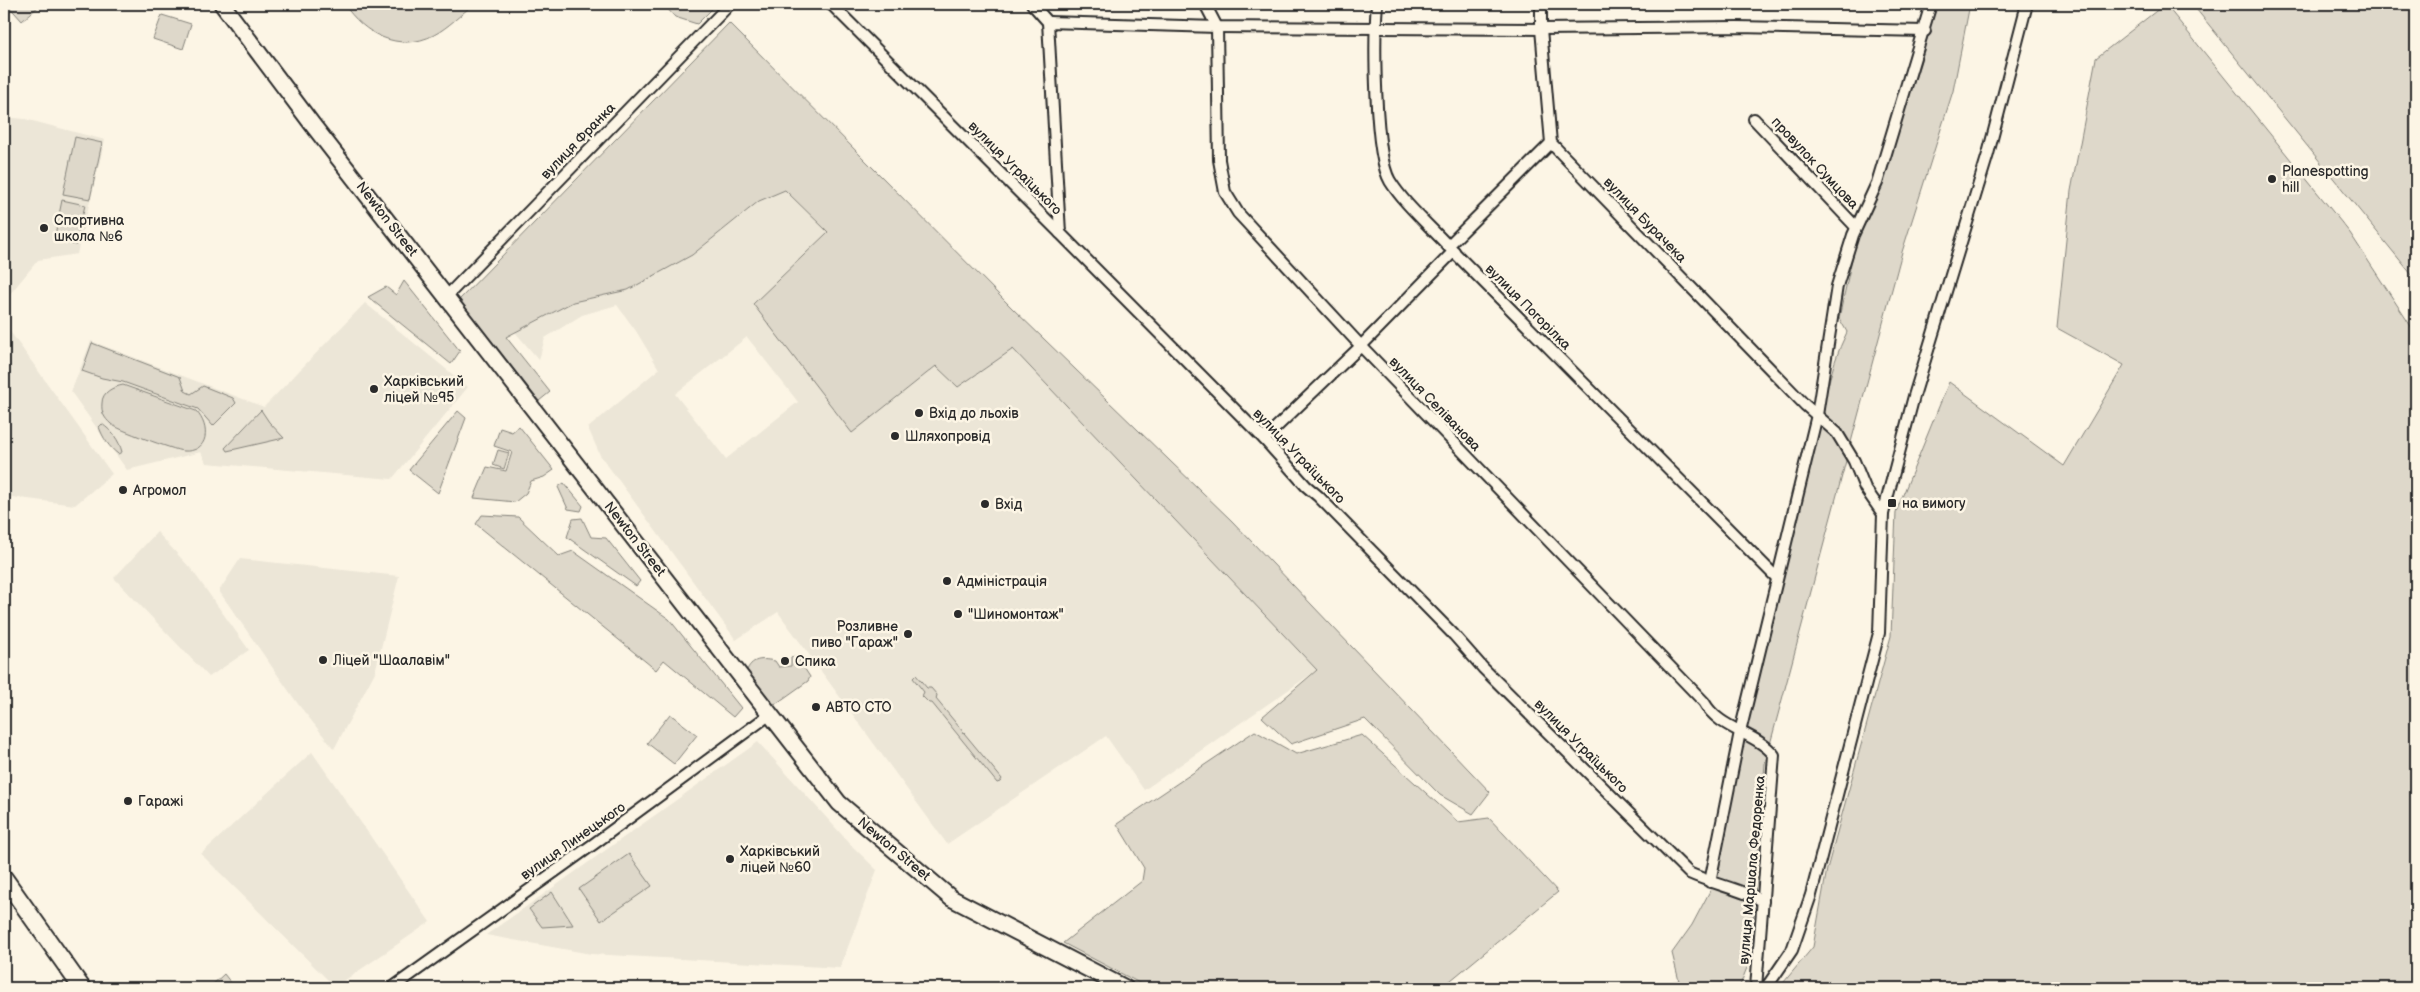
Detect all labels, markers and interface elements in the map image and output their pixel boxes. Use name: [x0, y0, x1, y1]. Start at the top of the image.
street label: вулиця Франка: [537, 99, 619, 183]
street label: провулок Сумцова: [1768, 113, 1863, 213]
street label: вулиця Уграїцького: [965, 118, 1065, 218]
place label: Planespotting hill: [2282, 163, 2369, 196]
marker: Planespotting hill: [2266, 173, 2278, 185]
street label: вулиця Бурачека: [1600, 174, 1691, 267]
street label: Newton Street: [353, 178, 422, 260]
place label: Спортивна школа №6: [54, 212, 125, 245]
marker: Спортивна школа №6: [38, 222, 50, 234]
street label: вулиця Погорілка: [1482, 261, 1575, 354]
street label: вулиця Селіванова: [1386, 353, 1485, 455]
place label: Харківський ліцей №95: [384, 373, 464, 406]
marker: Харківський ліцей №95: [368, 383, 380, 395]
place label: Вхід до льохів: [929, 405, 1019, 422]
street label: вулиця Уграїцького: [1249, 405, 1349, 507]
marker: Вхід до льохів: [913, 407, 925, 419]
place label: Шляхопровід: [905, 428, 991, 445]
marker: Шляхопровід: [889, 430, 901, 442]
place label: Агромол: [132, 482, 187, 499]
marker: Агромол: [117, 484, 129, 496]
place label: на вимогу: [1902, 495, 1966, 512]
place label: Вхід: [995, 496, 1023, 513]
marker: на вимогу: [1886, 497, 1898, 509]
street label: Newton Street: [601, 498, 670, 580]
marker: Вхід: [979, 498, 991, 510]
place label: Адміністрація: [956, 573, 1047, 590]
marker: Адміністрація: [941, 575, 953, 587]
place label: "Шиномонтаж": [968, 606, 1064, 623]
marker: "Шиномонтаж": [952, 608, 964, 620]
place label: Розливне пиво "Гараж": [811, 618, 898, 651]
marker: Розливне пиво "Гараж": [902, 628, 914, 640]
place label: Ліцей "Шаалавім": [332, 652, 450, 669]
place label: Спика: [795, 653, 837, 670]
marker: Ліцей "Шаалавім": [317, 654, 329, 666]
marker: Спика: [779, 655, 791, 667]
street label: вулиця Уграїцького: [1531, 696, 1631, 796]
place label: АВТО СТО: [825, 699, 892, 716]
marker: АВТО СТО: [810, 701, 822, 713]
street label: вулиця Маршала Федоренка: [1735, 774, 1769, 965]
place label: Гаражі: [138, 793, 183, 810]
marker: Гаражі: [122, 795, 134, 807]
street label: вулиця Линецького: [517, 799, 629, 883]
street label: Newton Street: [854, 814, 934, 885]
place label: Харківський ліцей №60: [740, 843, 820, 876]
marker: Харківський ліцей №60: [724, 853, 736, 865]

